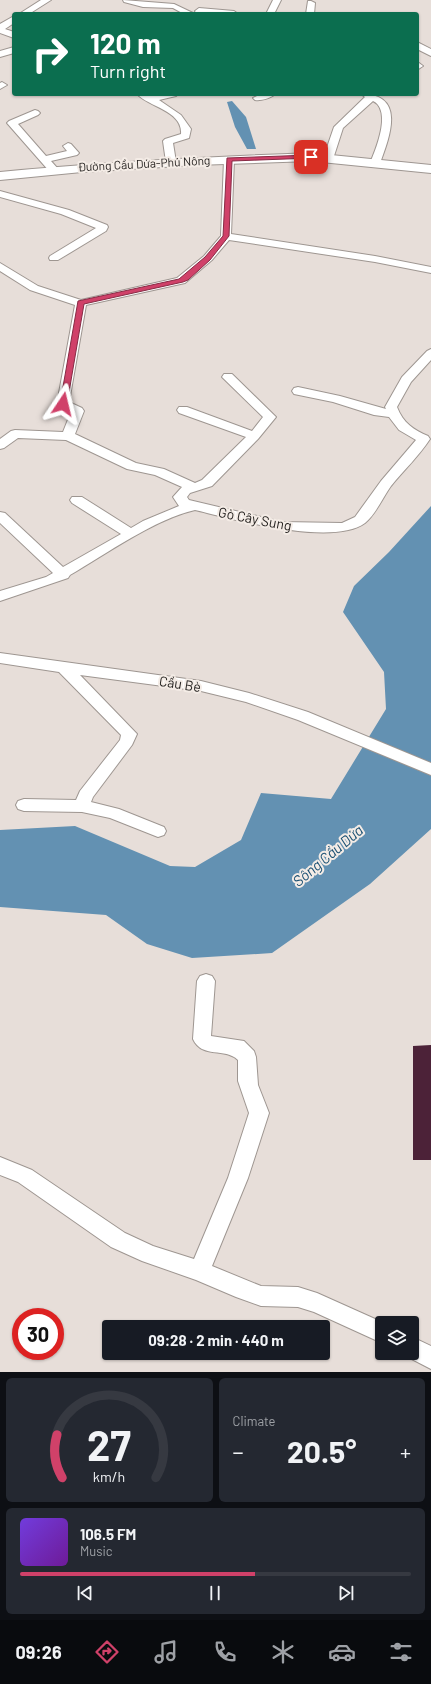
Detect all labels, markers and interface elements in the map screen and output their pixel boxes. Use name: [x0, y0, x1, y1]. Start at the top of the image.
text: 120 m: [90, 26, 161, 60]
icon: right: [24, 28, 76, 80]
text: Turn right: [90, 60, 166, 82]
pin: [294, 140, 328, 174]
icon: arrive: [300, 146, 322, 168]
street label: Đường Cầu Dứa-Phú Nông: [77, 153, 211, 173]
position arrow: [42, 383, 84, 425]
street label: Gò Cây Sung: [217, 503, 293, 534]
street label: Cầu Bè: [158, 672, 202, 695]
water label: Sông Cầu Dứa: [289, 821, 366, 890]
speed limit sign: 30: [12, 1308, 64, 1360]
map controls: [375, 1316, 419, 1360]
button: layers: [375, 1316, 419, 1360]
text: 09:28 · 2 min · 440 m: [148, 1331, 284, 1349]
text: Climate: [233, 1413, 276, 1429]
text: 27: [87, 1419, 132, 1469]
text: 20.5°: [287, 1433, 356, 1469]
text: −: [233, 1438, 244, 1464]
text: +: [400, 1438, 411, 1464]
text: km/h: [93, 1468, 125, 1485]
text: 106.5 FM: [80, 1525, 136, 1543]
text: Music: [80, 1543, 113, 1559]
icon: previous: [74, 1582, 96, 1604]
icon: pause: [204, 1582, 226, 1604]
icon: next: [335, 1582, 357, 1604]
icon: directions: [93, 1638, 121, 1666]
icon: music: [152, 1638, 180, 1666]
icon: phone: [211, 1638, 239, 1666]
icon: climate: [269, 1638, 297, 1666]
icon: car: [328, 1638, 356, 1666]
icon: filters: [387, 1638, 415, 1666]
text: 09:26: [15, 1641, 62, 1663]

